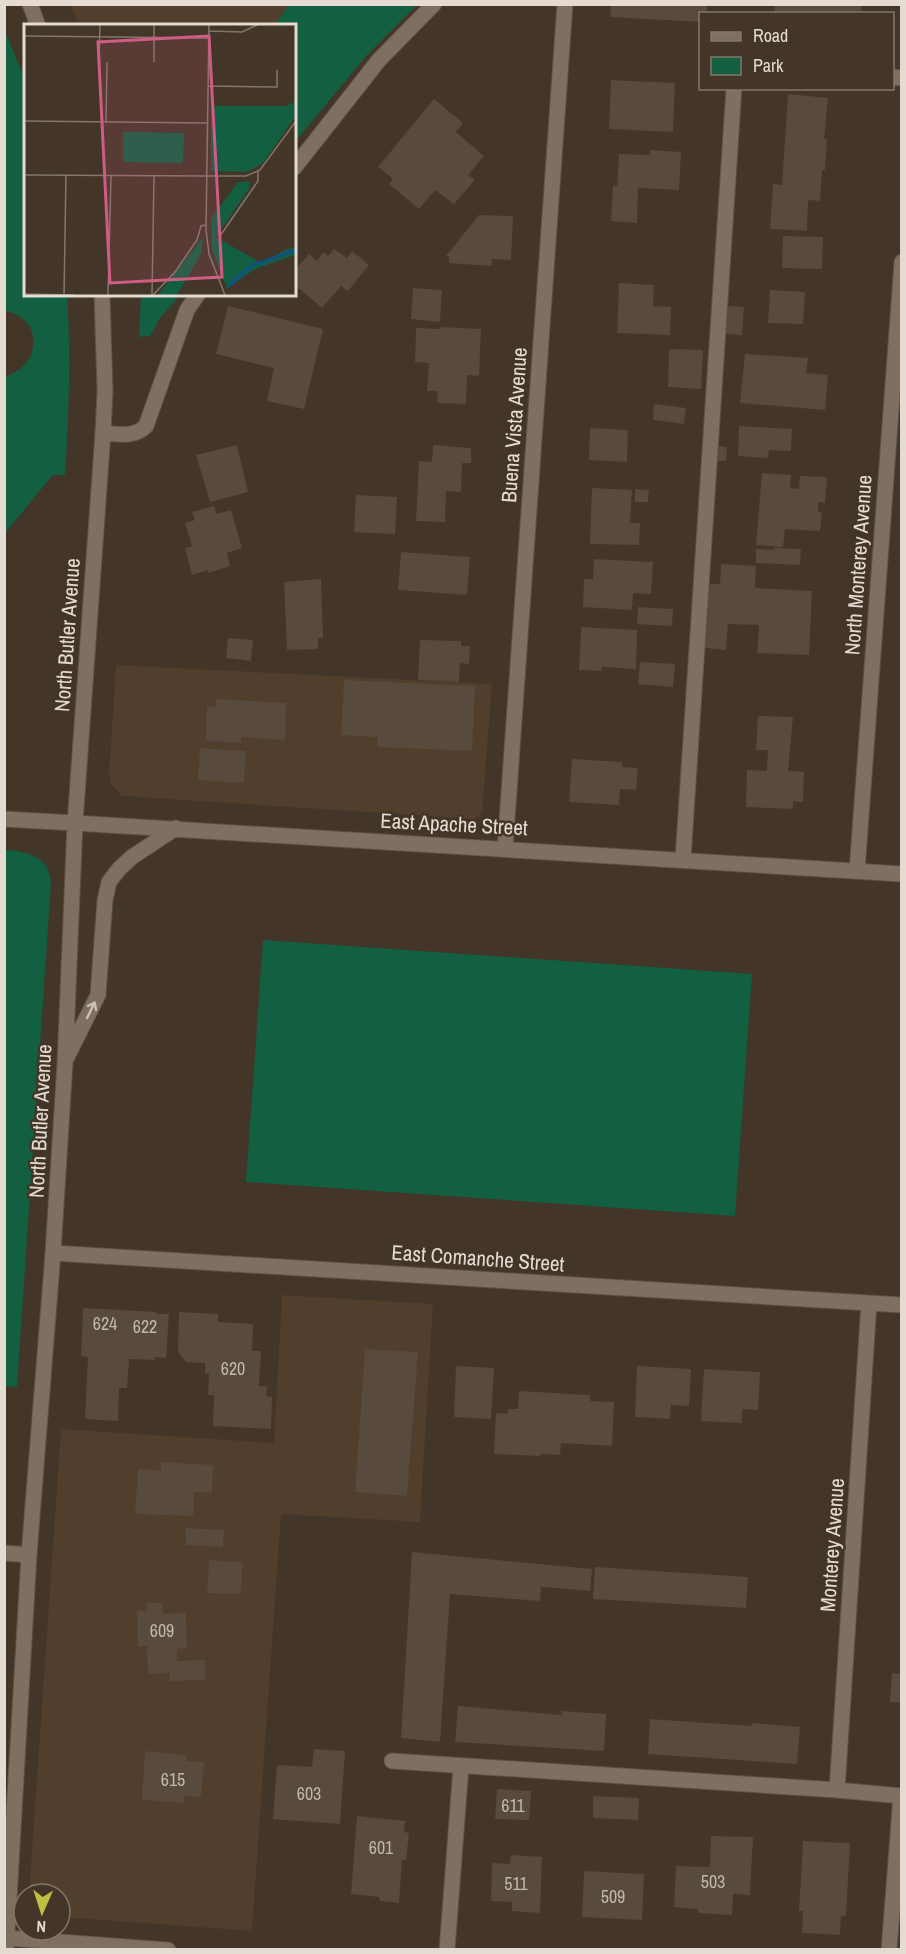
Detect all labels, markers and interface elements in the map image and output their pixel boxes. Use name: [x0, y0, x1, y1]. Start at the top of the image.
legend: [699, 12, 894, 90]
text: Road: [753, 23, 788, 48]
inset map: [24, 24, 296, 296]
text: Park: [753, 53, 784, 78]
street label: Buena Vista Avenue: [494, 346, 534, 504]
street label: North Monterey Avenue: [837, 474, 879, 656]
street label: North Butler Avenue: [47, 557, 87, 713]
street label: East Apache Street: [380, 806, 529, 842]
one-way arrow: [85, 1002, 97, 1020]
street label: North Butler Avenue: [21, 1043, 59, 1199]
street label: East Comanche Street: [391, 1237, 566, 1279]
house number: 624: [93, 1311, 117, 1336]
house number: 622: [133, 1314, 157, 1339]
house number: 620: [221, 1356, 245, 1381]
street label: Monterey Avenue: [813, 1477, 851, 1613]
house number: 609: [150, 1618, 174, 1643]
house number: 615: [161, 1767, 185, 1792]
house number: 603: [297, 1781, 321, 1806]
house number: 611: [501, 1793, 526, 1818]
house number: 601: [369, 1835, 394, 1860]
house number: 503: [701, 1869, 725, 1894]
house number: 511: [504, 1871, 529, 1896]
north arrow: [12, 1882, 72, 1942]
house number: 509: [601, 1884, 625, 1909]
text: N: [36, 1916, 47, 1938]

